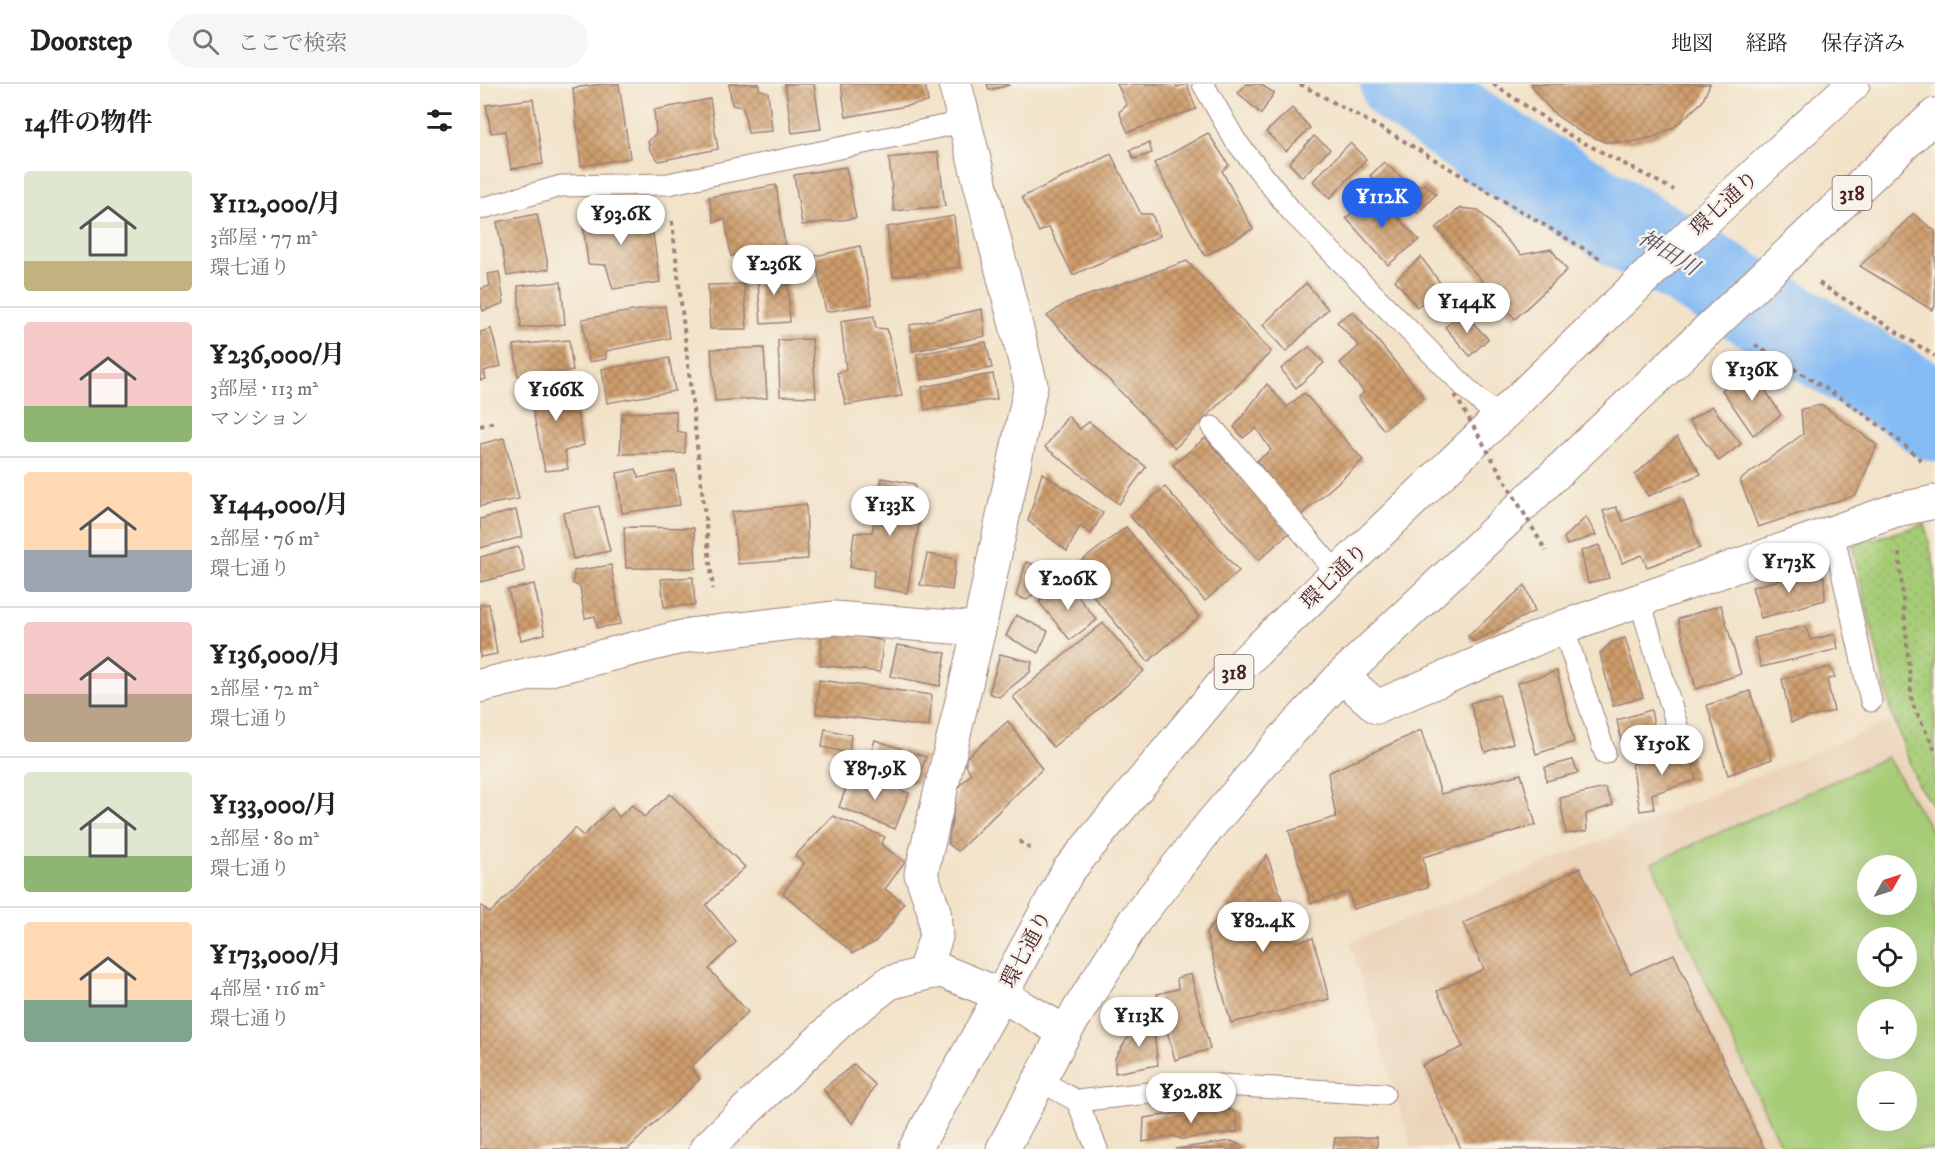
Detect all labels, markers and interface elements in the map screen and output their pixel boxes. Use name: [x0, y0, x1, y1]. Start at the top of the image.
search box: [168, 14, 588, 68]
text: Doorstep: [30, 24, 132, 59]
icon: search: [189, 25, 222, 58]
text: ここで検索: [237, 30, 347, 57]
text: 地図: [1671, 31, 1713, 57]
text: 経路: [1746, 31, 1788, 57]
text: 保存済み: [1821, 31, 1905, 57]
icon: filters: [423, 104, 456, 137]
text: 14件の物件: [24, 107, 153, 140]
street label: 環七通り: [1685, 166, 1764, 242]
road number: 318: [1832, 176, 1872, 210]
pin: ¥112K: [1340, 178, 1424, 229]
text: ¥112K: [1356, 185, 1408, 210]
text: ¥112,000/月: [210, 188, 342, 221]
icon: home: [72, 195, 144, 267]
pin: ¥93.6K: [572, 195, 670, 246]
text: ¥93.6K: [591, 202, 651, 227]
water label: 神田川: [1633, 225, 1705, 283]
text: 3部屋 · 77 m²: [210, 226, 317, 251]
pin: ¥236K: [732, 245, 816, 296]
text: ¥236K: [746, 252, 802, 277]
text: 環七通り: [210, 256, 290, 281]
pin: ¥144K: [1425, 283, 1509, 334]
text: ¥144K: [1438, 290, 1496, 315]
text: ¥236,000/月: [210, 339, 346, 372]
icon: home: [72, 346, 144, 418]
pin: ¥136K: [1710, 351, 1794, 402]
text: ¥136K: [1726, 358, 1778, 383]
pin: ¥166K: [514, 371, 598, 422]
text: 3部屋 · 113 m²: [210, 377, 318, 402]
text: ¥166K: [528, 378, 584, 403]
text: マンション: [210, 407, 309, 432]
pin: ¥133K: [848, 486, 932, 537]
text: ¥144,000/月: [210, 489, 350, 522]
text: ¥133K: [865, 493, 915, 518]
icon: home: [72, 496, 144, 568]
text: 2部屋 · 76 m²: [210, 527, 319, 552]
street label: 環七通り: [1295, 538, 1374, 615]
pin: ¥173K: [1747, 543, 1831, 594]
text: ¥173K: [1763, 550, 1815, 575]
text: 環七通り: [210, 557, 290, 582]
pin: ¥206K: [1026, 560, 1110, 611]
text: ¥206K: [1039, 567, 1097, 592]
text: ¥136,000/月: [210, 639, 342, 672]
icon: home: [72, 646, 144, 718]
road number: 318: [1214, 655, 1254, 689]
text: 2部屋 · 72 m²: [210, 677, 319, 702]
text: 環七通り: [210, 707, 290, 732]
pin: ¥150K: [1620, 725, 1704, 776]
text: ¥150K: [1634, 732, 1690, 757]
pin: ¥87.9K: [826, 750, 924, 801]
text: ¥87.9K: [844, 757, 906, 782]
text: ¥133,000/月: [210, 789, 338, 822]
icon: home: [72, 796, 144, 868]
text: 2部屋 · 80 m²: [210, 827, 319, 852]
north arrow: [1857, 855, 1917, 915]
map controls: [1857, 855, 1917, 1131]
text: 環七通り: [210, 857, 290, 882]
pin: ¥82.4K: [1214, 902, 1312, 953]
street label: 環七通り: [996, 906, 1058, 993]
text: ¥82.4K: [1231, 909, 1295, 934]
button: locate: [1857, 927, 1917, 987]
text: ¥173,000/月: [210, 939, 342, 972]
icon: home: [72, 946, 144, 1018]
text: 4部屋 · 116 m²: [210, 977, 325, 1002]
pin: ¥113K: [1097, 997, 1181, 1048]
button: +: [1857, 999, 1917, 1059]
text: ¥113K: [1114, 1004, 1164, 1029]
text: 環七通り: [210, 1007, 290, 1032]
button: −: [1857, 1071, 1917, 1131]
pin: ¥92.8K: [1142, 1073, 1240, 1124]
text: ¥92.8K: [1160, 1080, 1222, 1105]

